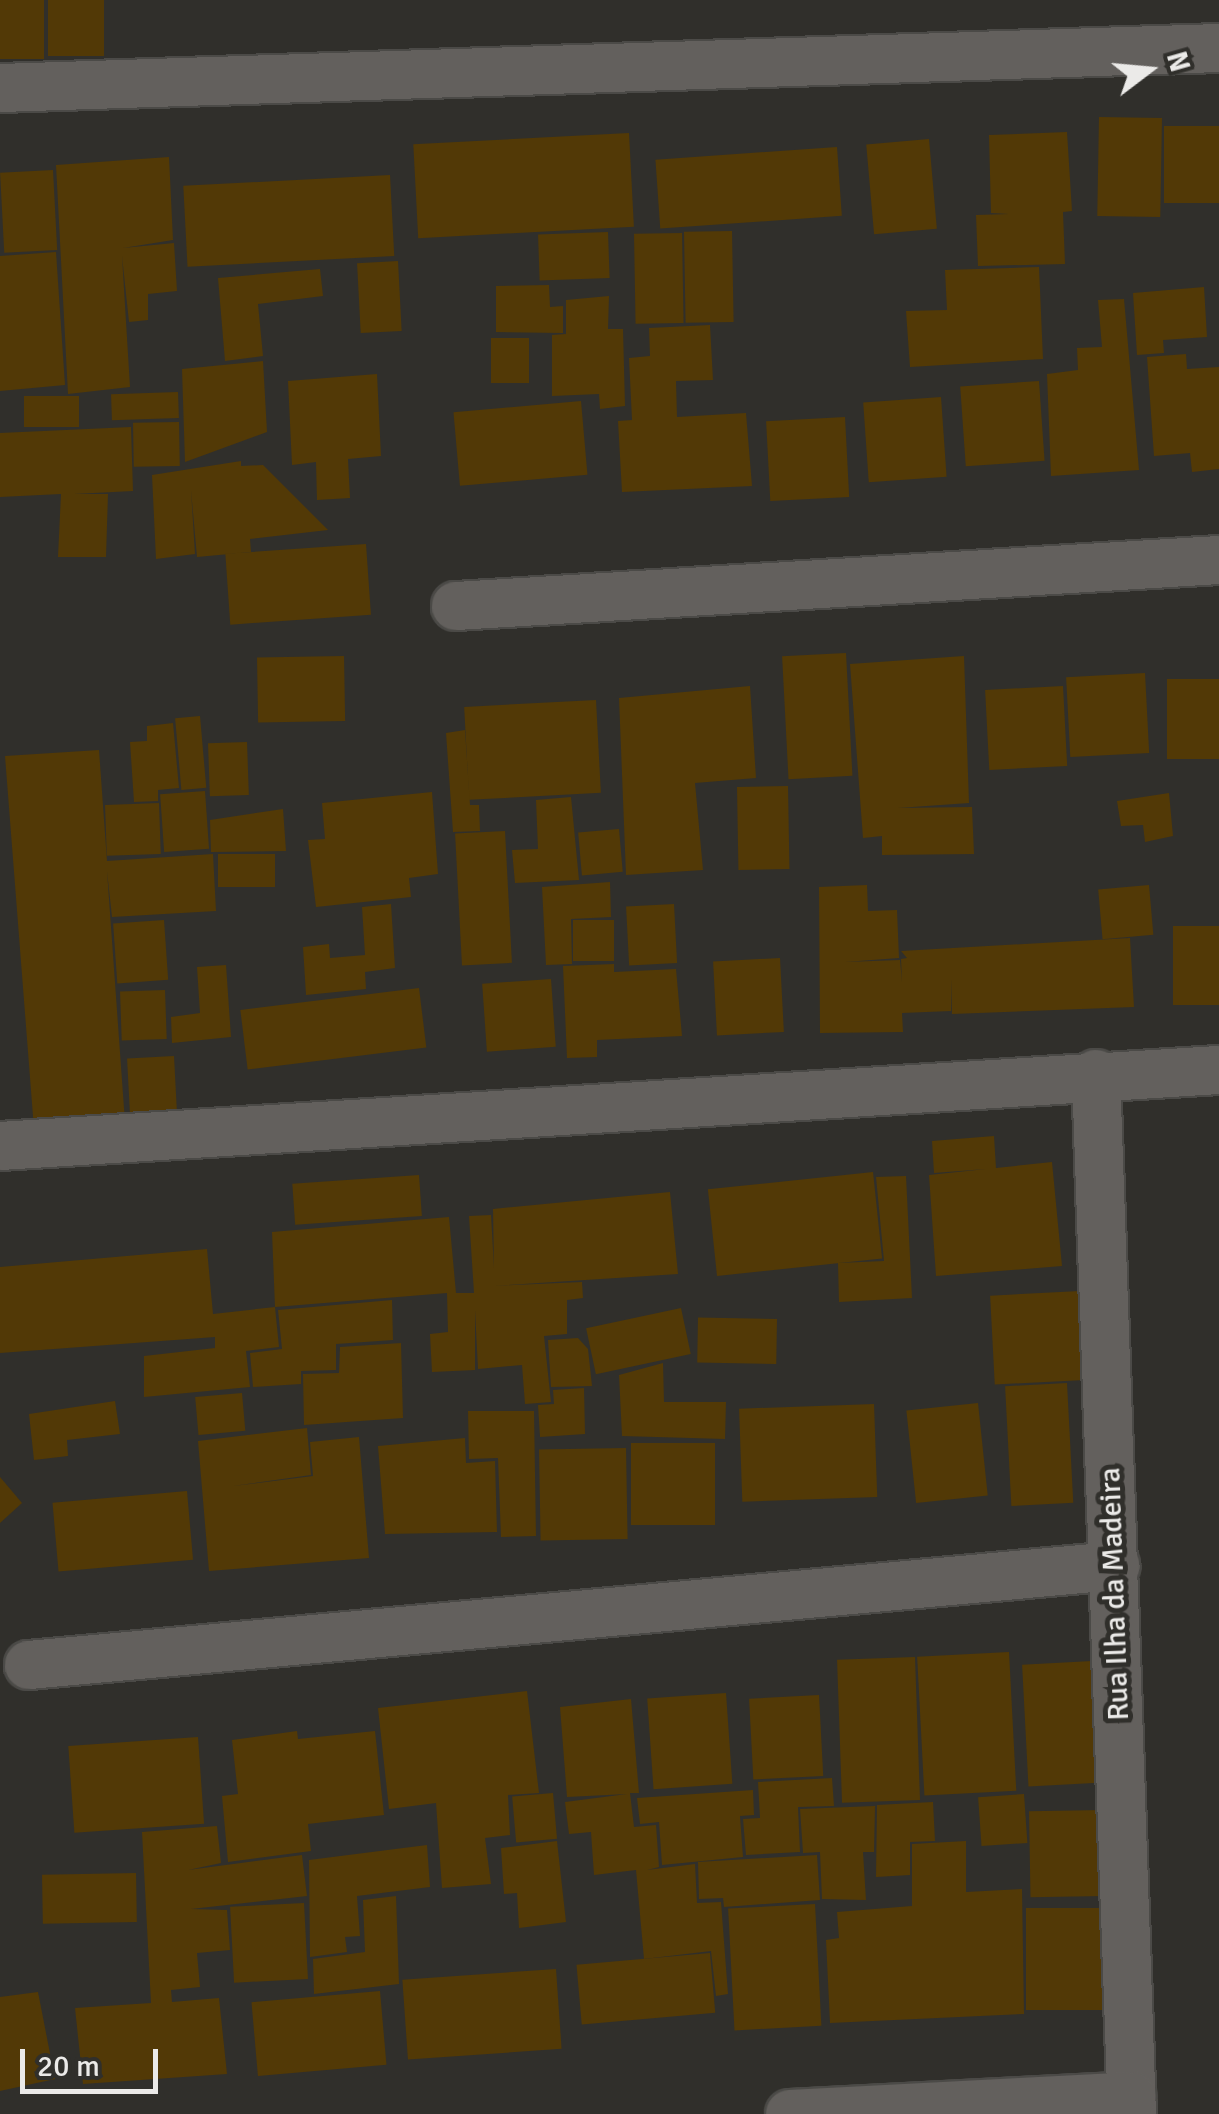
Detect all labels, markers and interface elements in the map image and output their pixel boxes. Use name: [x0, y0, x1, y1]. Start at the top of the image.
north arrow: [1099, 20, 1199, 120]
text: N: [1159, 48, 1197, 76]
street label: Rua Ilha da Madeira: [1093, 1467, 1137, 1721]
scale bar: [25, 2029, 162, 2091]
text: 20 m: [37, 2048, 100, 2085]

